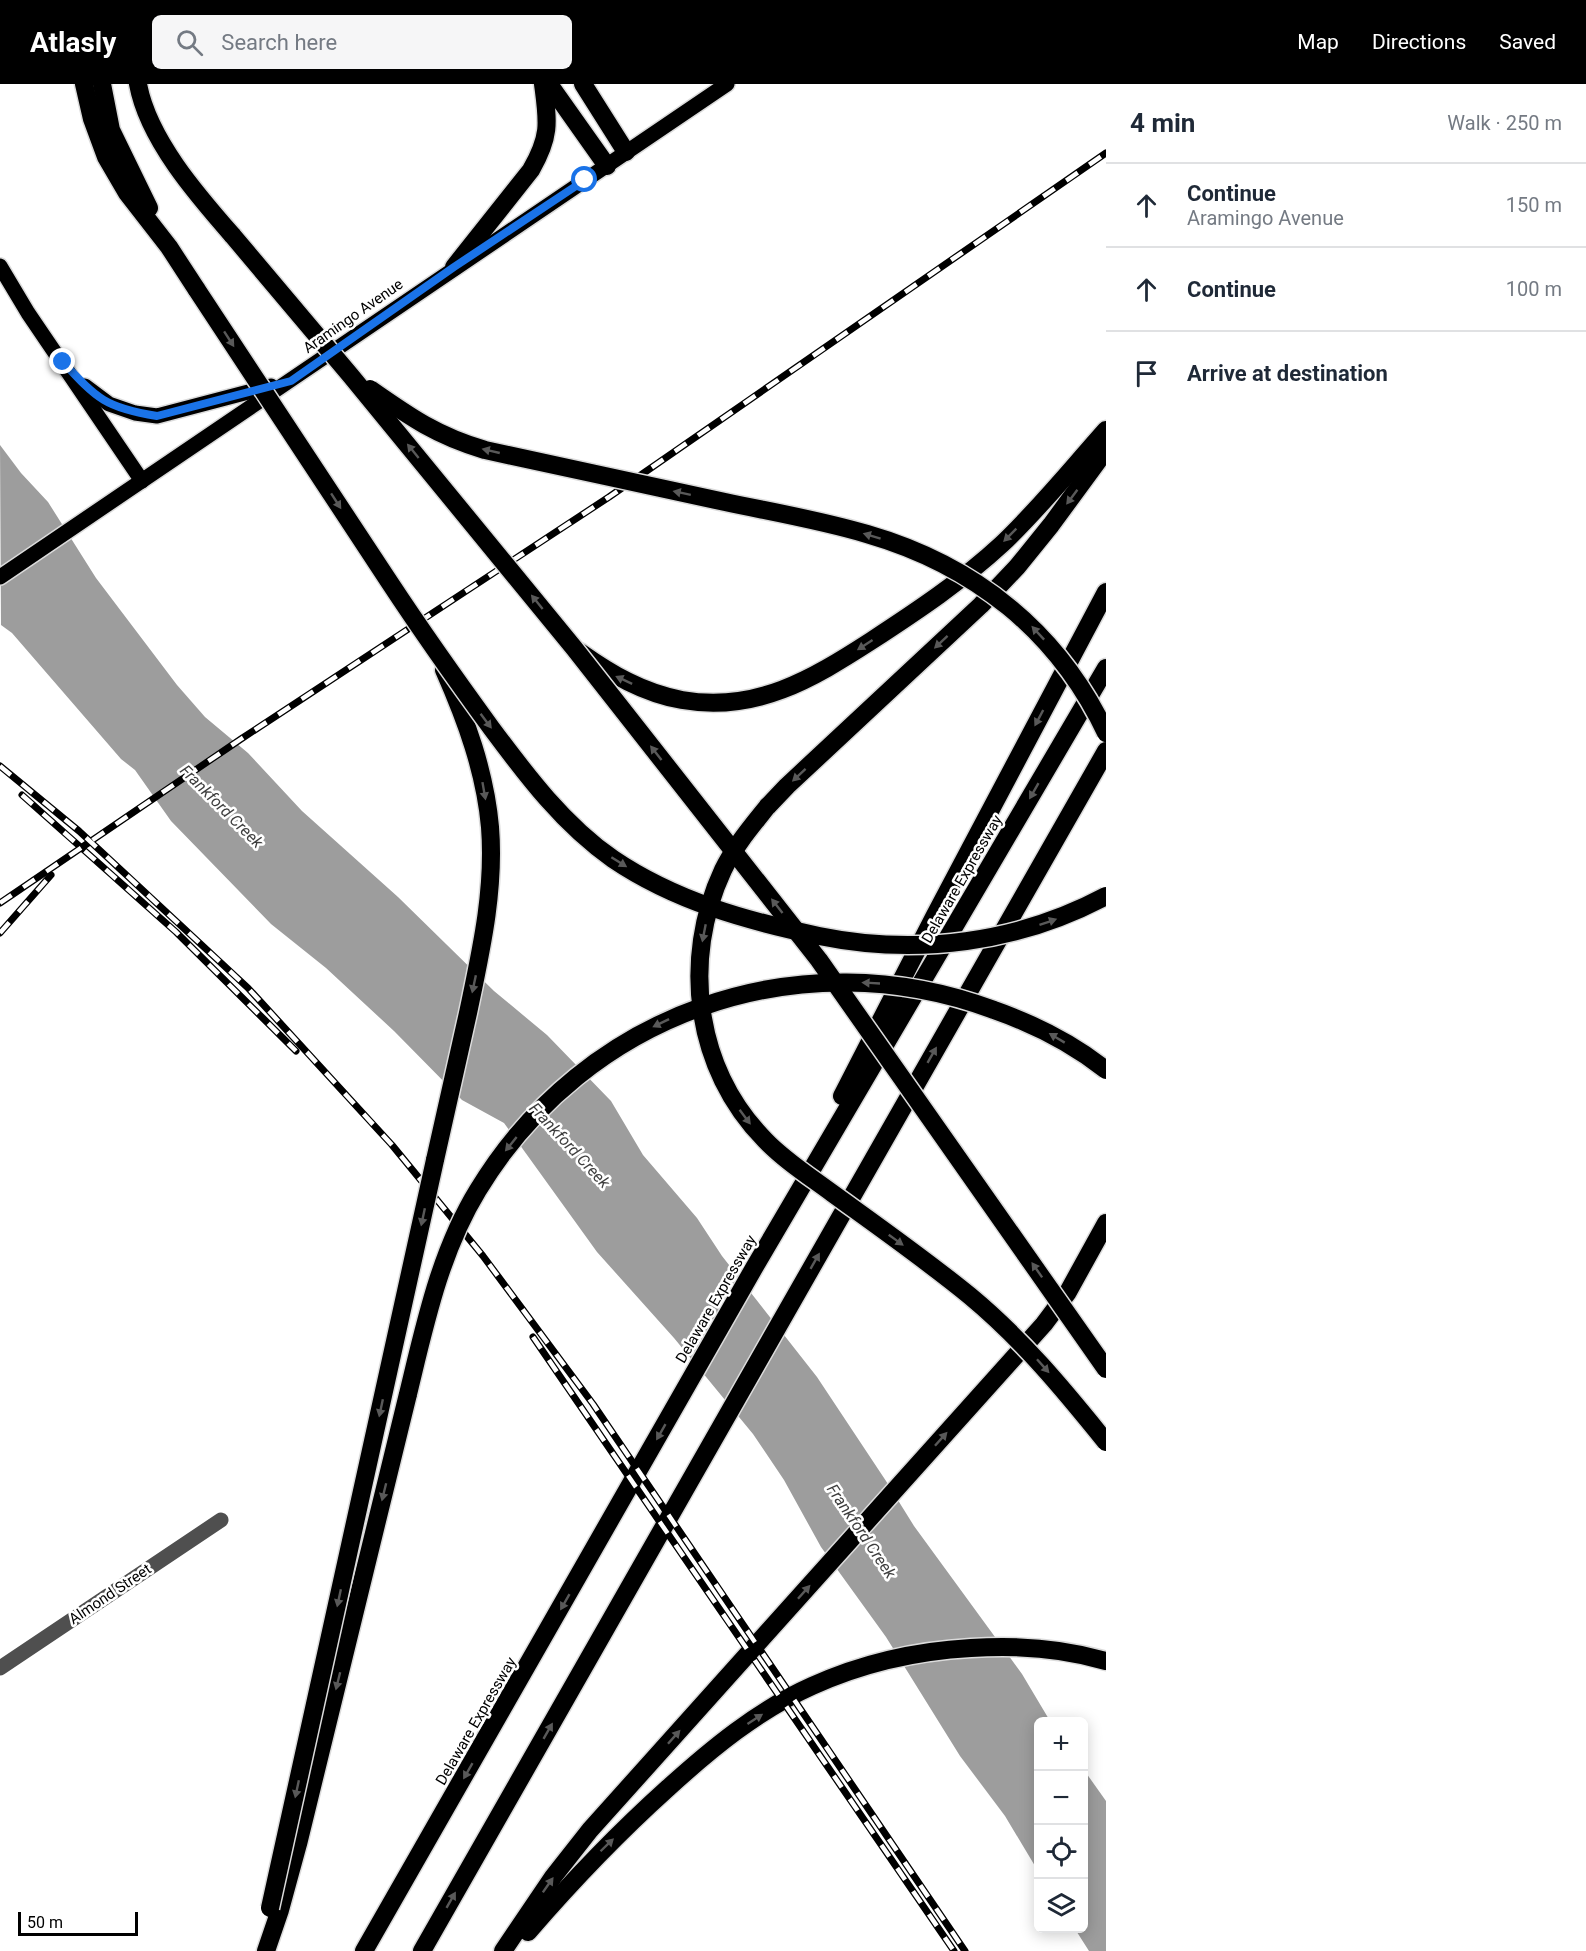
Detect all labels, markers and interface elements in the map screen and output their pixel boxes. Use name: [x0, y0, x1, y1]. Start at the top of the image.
search box: [152, 15, 572, 69]
text: Atlasly: [30, 26, 116, 59]
icon: search: [173, 26, 206, 59]
text: Search here: [221, 30, 337, 55]
text: Map: [1297, 30, 1339, 54]
text: Directions: [1372, 30, 1466, 54]
text: Saved: [1499, 30, 1556, 54]
text: 4 min: [1130, 108, 1195, 138]
text: Walk · 250 m: [1447, 111, 1562, 135]
route start: [571, 166, 597, 192]
text: Continue: [1187, 181, 1276, 206]
icon: ahead: [1130, 189, 1163, 222]
text: 150 m: [1506, 193, 1562, 217]
text: Aramingo Avenue: [1187, 206, 1344, 230]
icon: ahead: [1130, 273, 1163, 306]
street label: Aramingo Avenue: [300, 275, 406, 357]
text: Continue: [1187, 277, 1276, 302]
text: 100 m: [1506, 277, 1562, 301]
one-way arrow: [223, 330, 235, 346]
route end: [49, 348, 75, 374]
icon: arrive: [1130, 357, 1163, 390]
text: Arrive at destination: [1187, 361, 1388, 386]
one-way arrow: [407, 443, 420, 459]
one-way arrow: [482, 446, 501, 456]
one-way arrow: [672, 488, 691, 497]
one-way arrow: [1066, 490, 1078, 505]
one-way arrow: [330, 493, 342, 509]
one-way arrow: [1004, 528, 1018, 542]
one-way arrow: [863, 531, 881, 540]
one-way arrow: [530, 594, 543, 610]
one-way arrow: [1032, 627, 1046, 641]
one-way arrow: [934, 634, 948, 648]
one-way arrow: [857, 639, 873, 650]
one-way arrow: [615, 675, 632, 684]
one-way arrow: [1034, 710, 1044, 727]
one-way arrow: [480, 712, 492, 728]
one-way arrow: [651, 745, 663, 760]
water label: Frankford Creek: [176, 761, 268, 853]
one-way arrow: [791, 768, 806, 782]
one-way arrow: [480, 782, 489, 801]
one-way arrow: [1029, 783, 1039, 800]
street label: Delaware Expressway: [918, 812, 1006, 946]
one-way arrow: [611, 856, 627, 867]
one-way arrow: [770, 898, 783, 914]
one-way arrow: [1039, 916, 1057, 926]
one-way arrow: [699, 923, 708, 942]
one-way arrow: [469, 975, 478, 994]
one-way arrow: [862, 979, 881, 988]
one-way arrow: [653, 1018, 670, 1028]
one-way arrow: [1049, 1033, 1065, 1044]
one-way arrow: [927, 1047, 937, 1064]
water label: Frankford Creek: [525, 1099, 615, 1193]
one-way arrow: [738, 1109, 751, 1125]
one-way arrow: [505, 1136, 518, 1151]
one-way arrow: [417, 1208, 427, 1227]
street label: Delaware Expressway: [672, 1232, 760, 1366]
one-way arrow: [888, 1233, 903, 1245]
one-way arrow: [810, 1252, 820, 1269]
one-way arrow: [1031, 1262, 1043, 1278]
one-way arrow: [1036, 1358, 1049, 1373]
one-way arrow: [376, 1398, 385, 1417]
one-way arrow: [656, 1424, 666, 1441]
one-way arrow: [934, 1432, 948, 1447]
water label: Frankford Creek: [823, 1480, 901, 1583]
one-way arrow: [379, 1482, 389, 1501]
street label: Almond Street: [66, 1560, 155, 1628]
one-way arrow: [797, 1585, 810, 1600]
one-way arrow: [334, 1589, 343, 1608]
one-way arrow: [560, 1593, 570, 1610]
street label: Delaware Expressway: [432, 1654, 520, 1788]
one-way arrow: [333, 1672, 343, 1690]
one-way arrow: [747, 1714, 763, 1725]
map controls: [1034, 1717, 1088, 1933]
button: +: [1034, 1717, 1088, 1771]
one-way arrow: [543, 1722, 553, 1739]
one-way arrow: [667, 1730, 680, 1745]
one-way arrow: [463, 1763, 473, 1780]
button: −: [1034, 1771, 1088, 1825]
one-way arrow: [292, 1779, 301, 1798]
button: locate: [1034, 1825, 1088, 1879]
one-way arrow: [599, 1839, 613, 1853]
one-way arrow: [542, 1878, 554, 1894]
button: layers: [1034, 1879, 1088, 1933]
one-way arrow: [446, 1892, 457, 1908]
scale bar: [18, 1909, 138, 1936]
text: 50 m: [27, 1913, 63, 1932]

